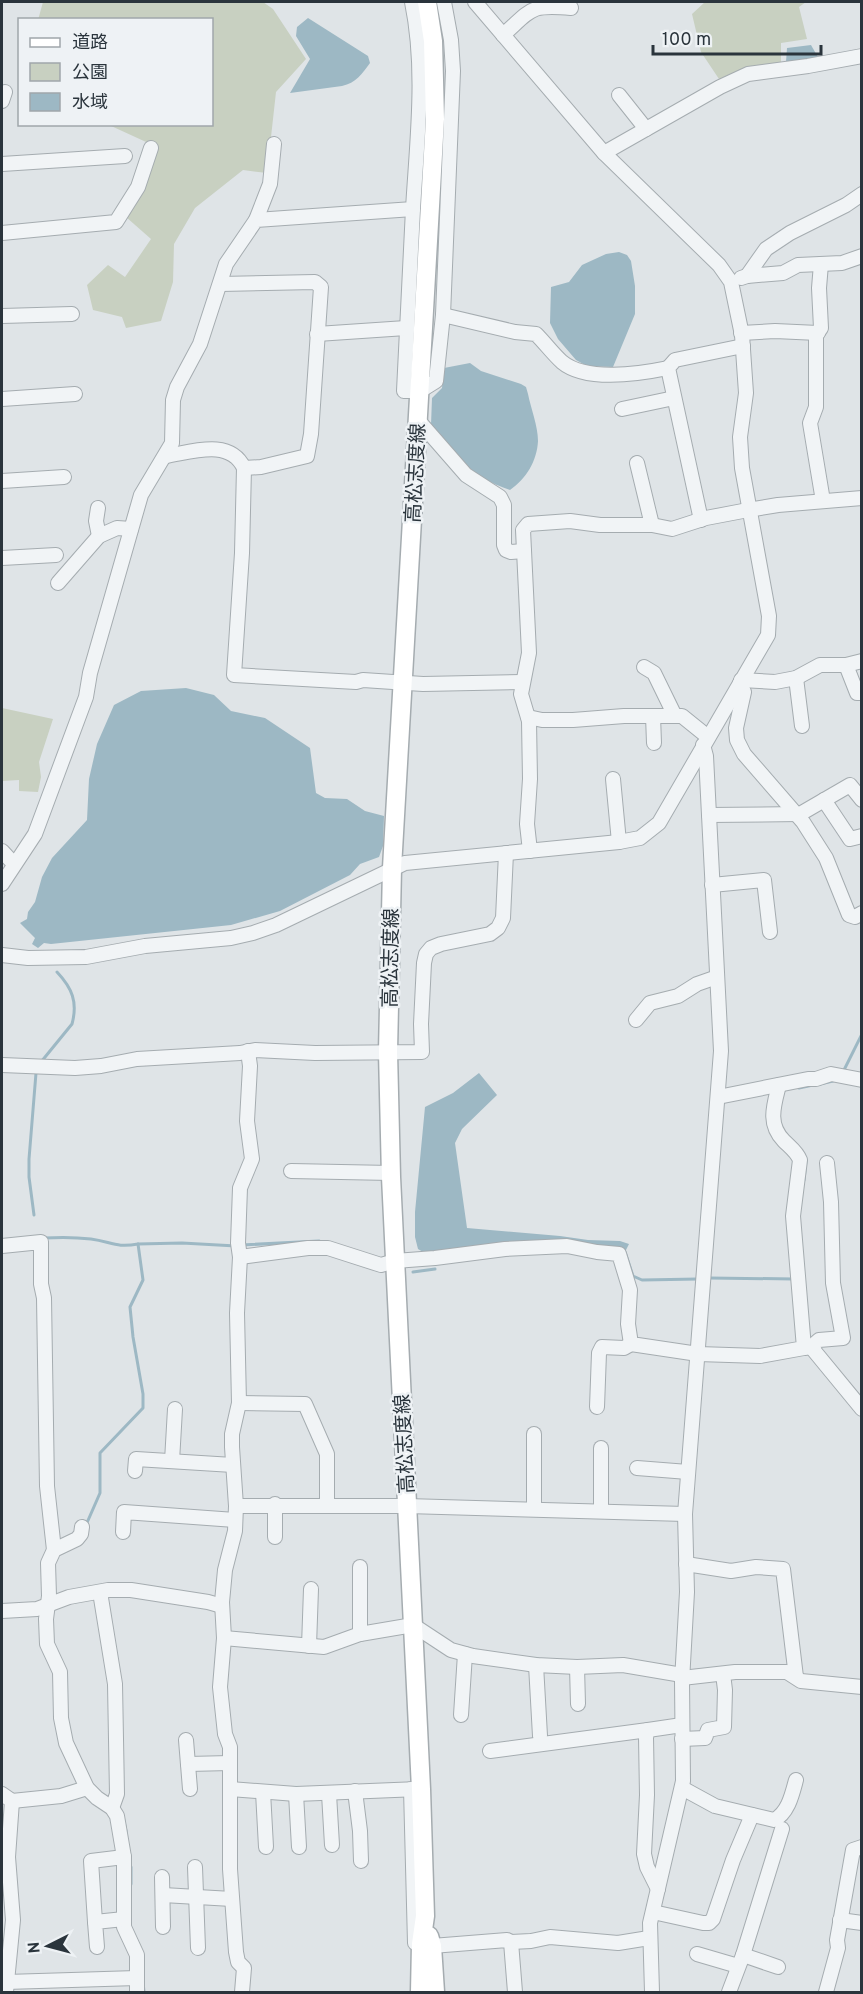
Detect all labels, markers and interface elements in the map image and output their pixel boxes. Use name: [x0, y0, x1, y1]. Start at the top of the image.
legend: [18, 18, 213, 126]
scale bar: [653, 18, 821, 56]
text: 100 m: [662, 29, 711, 52]
text: 道路: [72, 32, 108, 55]
text: 公園: [72, 62, 108, 85]
text: 水域: [72, 92, 108, 115]
street label: 高松志度線: [401, 422, 433, 524]
street label: 高松志度線: [378, 908, 406, 1008]
street label: 高松志度線: [390, 1393, 422, 1495]
north arrow: [18, 1916, 78, 1976]
text: N: [25, 1941, 46, 1954]

